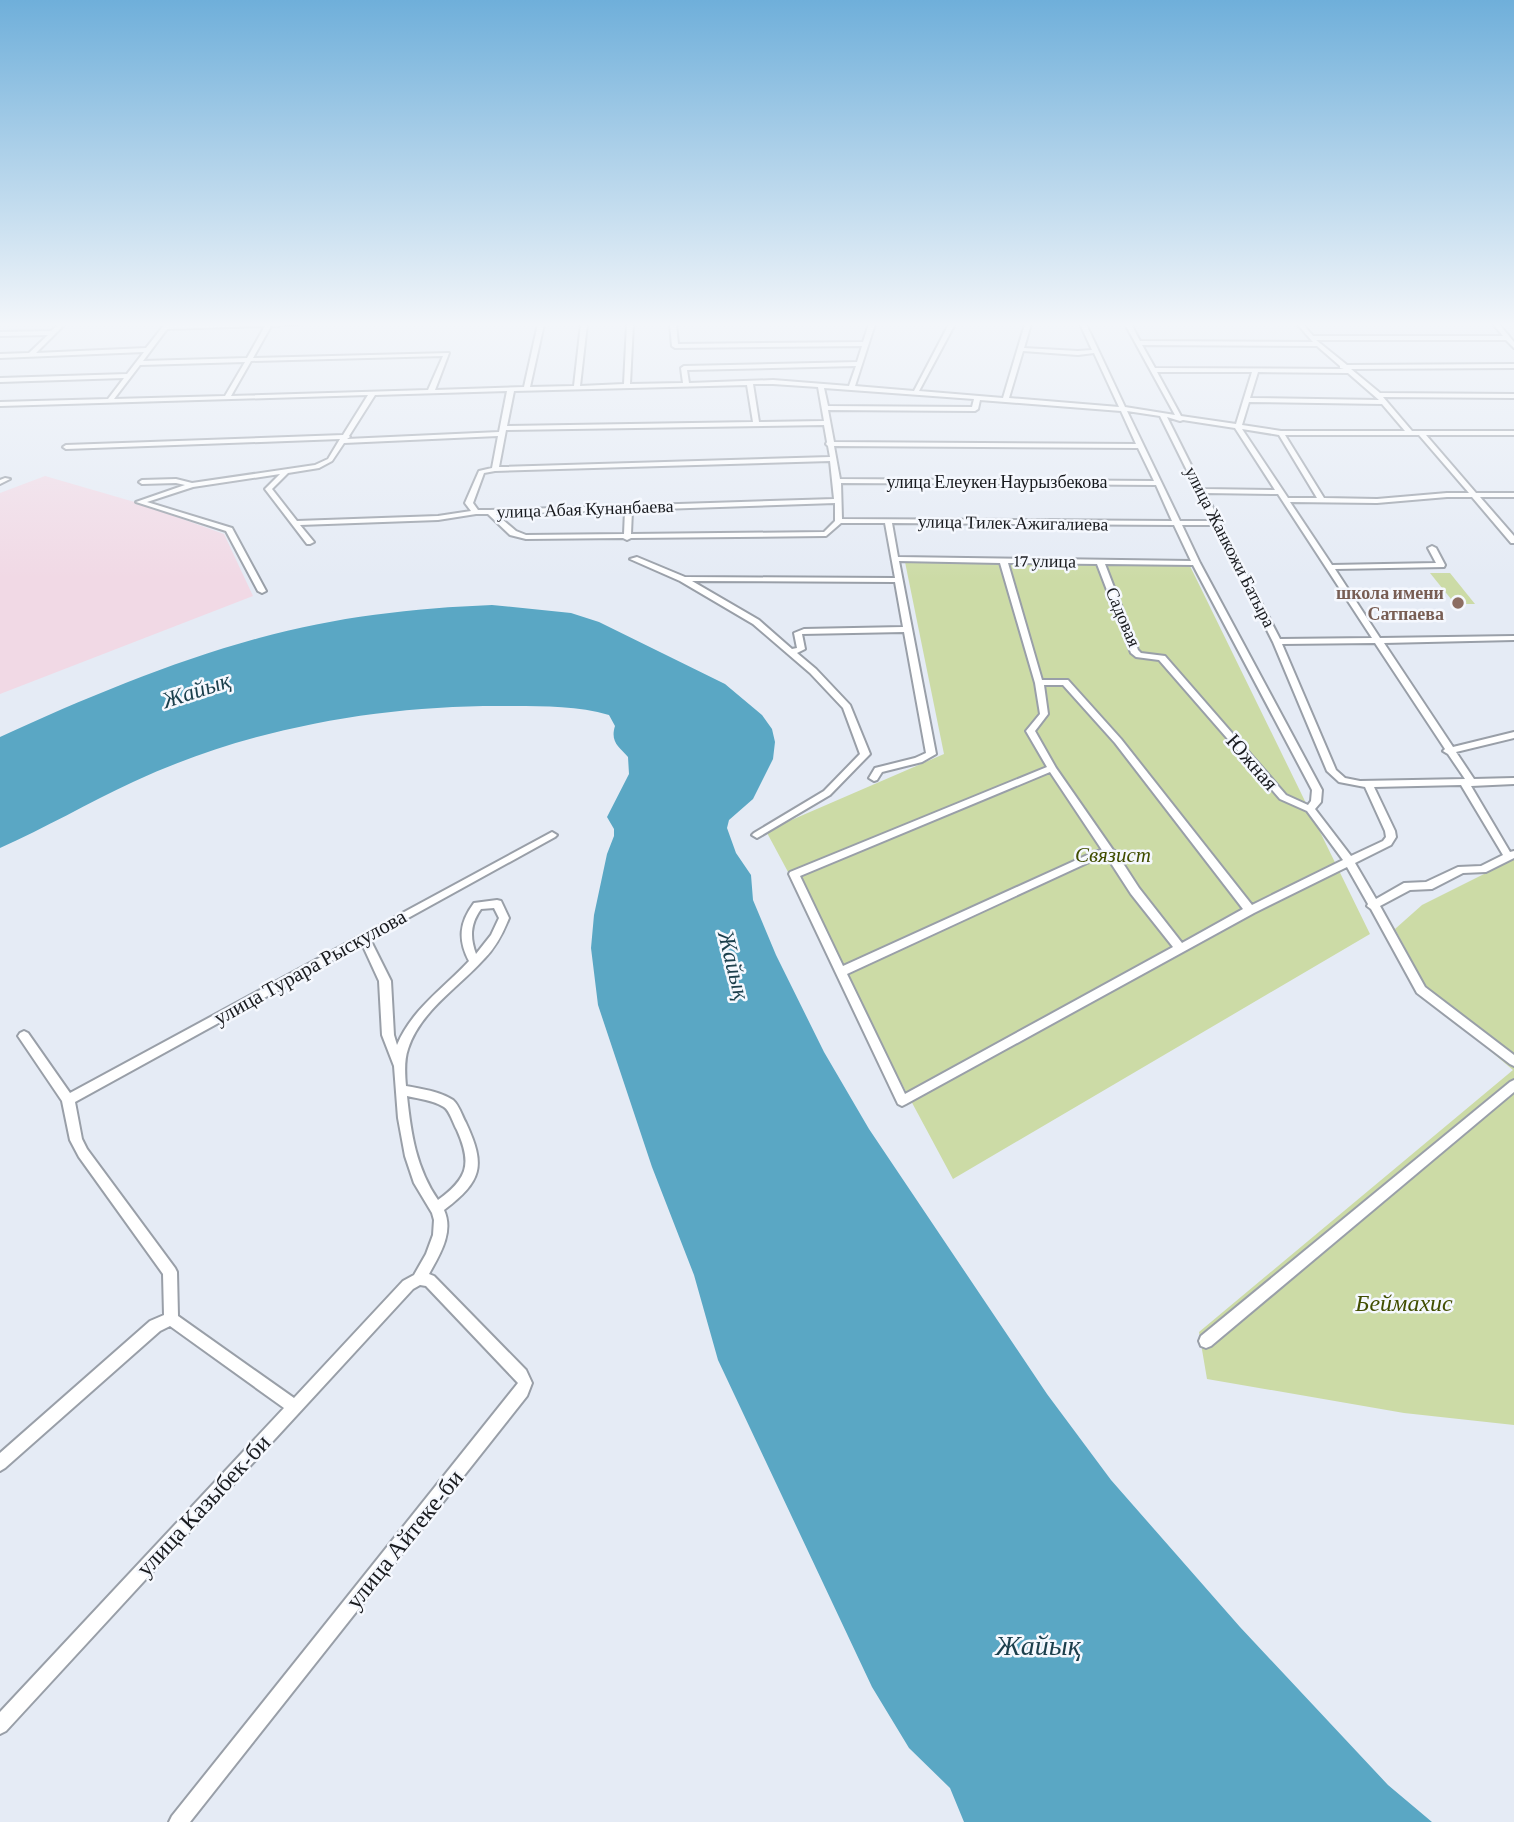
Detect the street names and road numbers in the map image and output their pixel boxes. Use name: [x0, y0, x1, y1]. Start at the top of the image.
street label: улица Жанкожи Батыра: [1181, 463, 1279, 631]
street label: улица Елеукен Наурызбекова: [887, 472, 1107, 492]
street label: улица Абая Кунанбаева: [496, 496, 674, 522]
street label: улица Тилек Ажигалиева: [918, 511, 1108, 535]
street label: 17 улица: [1014, 550, 1076, 572]
street label: Садовая: [1102, 584, 1144, 650]
street label: Южная: [1221, 729, 1283, 795]
street label: улица Турара Рыскулова: [210, 904, 411, 1030]
street label: улица Казыбек-би: [130, 1428, 276, 1581]
street label: улица Айтеке-би: [340, 1464, 468, 1614]

